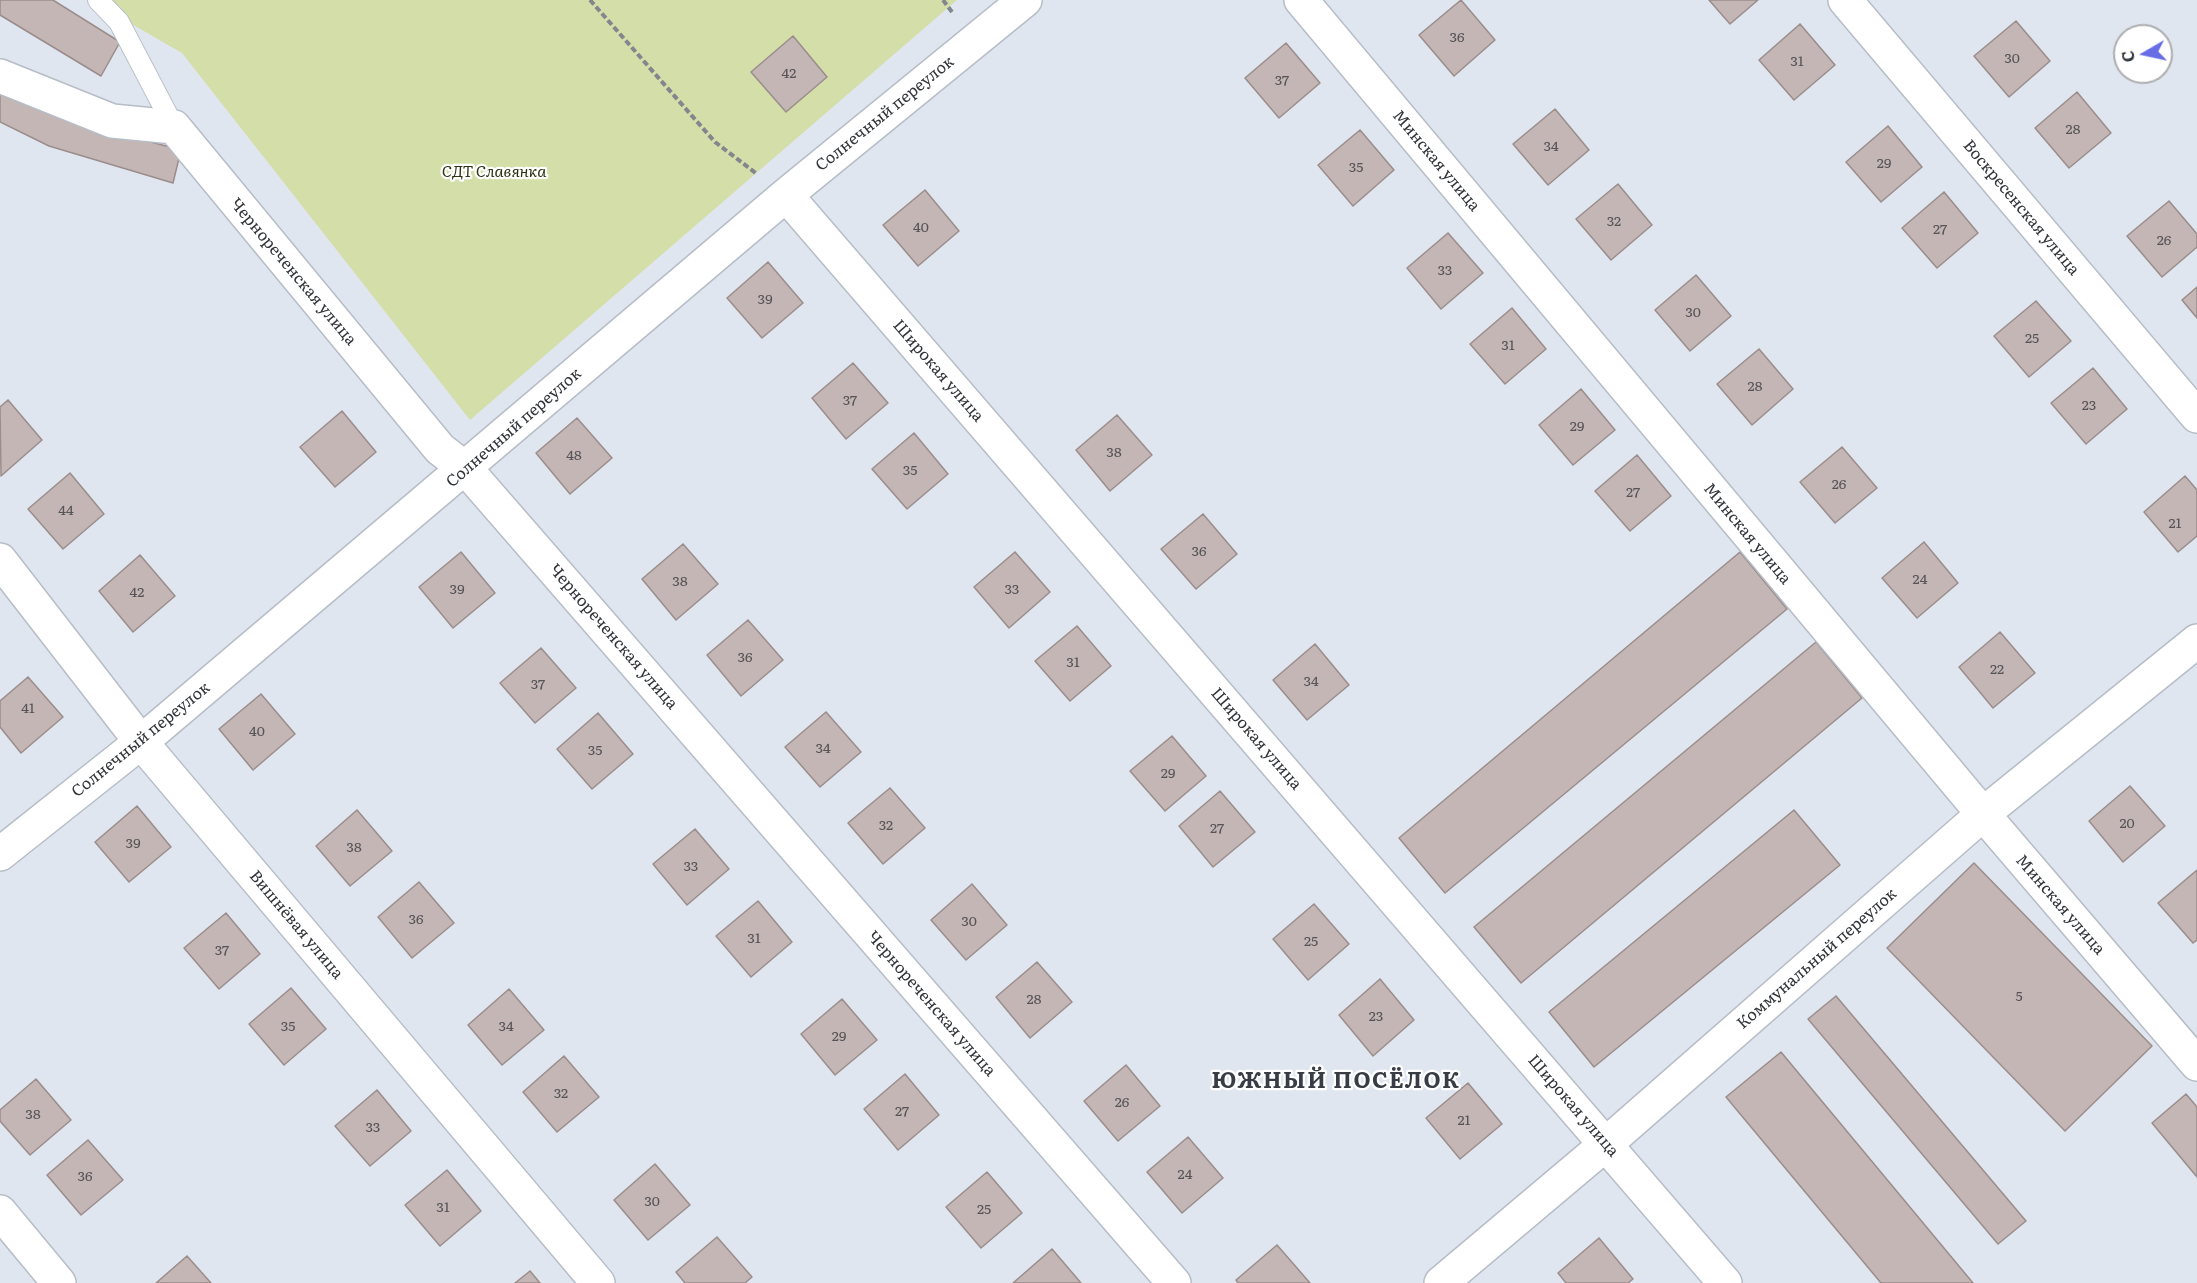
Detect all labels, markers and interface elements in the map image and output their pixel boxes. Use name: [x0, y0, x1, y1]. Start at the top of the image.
north arrow: [2113, 24, 2173, 84]
house number: 36: [1449, 30, 1465, 46]
text: С: [2114, 49, 2140, 64]
house number: 30: [2004, 51, 2020, 67]
street label: Солнечный переулок: [812, 52, 958, 176]
house number: 31: [1790, 54, 1804, 70]
house number: 42: [782, 66, 796, 82]
house number: 37: [1275, 73, 1289, 89]
street label: Минская улица: [1388, 107, 1484, 215]
house number: 28: [2066, 122, 2080, 138]
street label: Воскресенская улица: [1959, 136, 2083, 280]
house number: 34: [1543, 139, 1559, 155]
house number: 29: [1877, 156, 1891, 172]
house number: 35: [1349, 160, 1363, 176]
park label: СДТ Славянка: [442, 162, 546, 182]
street label: Чернореченская улица: [226, 195, 360, 349]
house number: 32: [1607, 214, 1621, 230]
house number: 40: [913, 220, 929, 236]
house number: 27: [1933, 222, 1947, 238]
house number: 26: [2157, 233, 2171, 249]
house number: 33: [1438, 263, 1452, 279]
house number: 39: [758, 292, 772, 308]
house number: 30: [1685, 305, 1701, 321]
street label: Широкая улица: [888, 316, 988, 426]
house number: 25: [2025, 331, 2039, 347]
house number: 31: [1501, 338, 1515, 354]
street label: Солнечный переулок: [443, 364, 585, 492]
house number: 28: [1748, 379, 1762, 395]
house number: 37: [843, 393, 857, 409]
house number: 23: [2082, 398, 2096, 414]
house number: 29: [1570, 419, 1584, 435]
house number: 38: [1106, 445, 1122, 461]
house number: 48: [566, 448, 582, 464]
house number: 35: [903, 463, 917, 479]
house number: 26: [1832, 477, 1846, 493]
street label: Минская улица: [1699, 480, 1795, 588]
house number: 27: [1626, 485, 1640, 501]
house number: 44: [58, 503, 74, 519]
house number: 21: [2169, 516, 2181, 532]
house number: 36: [1191, 544, 1207, 560]
street label: Чернореченская улица: [545, 560, 681, 714]
house number: 24: [1913, 572, 1927, 588]
house number: 38: [672, 574, 688, 590]
house number: 39: [450, 582, 464, 598]
house number: 33: [1005, 582, 1019, 598]
house number: 42: [130, 585, 144, 601]
house number: 36: [737, 650, 753, 666]
house number: 31: [1066, 655, 1080, 671]
house number: 22: [1990, 662, 2004, 678]
house number: 34: [1303, 674, 1319, 690]
house number: 37: [531, 677, 545, 693]
street label: Солнечный переулок: [68, 678, 214, 802]
street label: Широкая улица: [1206, 684, 1306, 794]
house number: 41: [21, 701, 35, 717]
house number: 40: [249, 724, 265, 740]
house number: 34: [815, 741, 831, 757]
house number: 35: [588, 743, 602, 759]
house number: 29: [1161, 766, 1175, 782]
house number: 20: [2119, 816, 2135, 832]
house number: 32: [879, 818, 893, 834]
house number: 27: [1210, 821, 1224, 837]
house number: 39: [126, 836, 140, 852]
house number: 38: [346, 840, 362, 856]
street label: Минская улица: [2011, 851, 2109, 959]
house number: 33: [684, 859, 698, 875]
street label: Вишнёвая улица: [245, 867, 347, 983]
street label: Коммунальный переулок: [1733, 885, 1901, 1033]
house number: 36: [408, 912, 424, 928]
house number: 30: [961, 914, 977, 930]
street label: Чернореченская улица: [863, 927, 999, 1081]
house number: 31: [747, 931, 761, 947]
house number: 25: [1304, 934, 1318, 950]
house number: 37: [215, 943, 229, 959]
house number: 5: [2015, 989, 2023, 1005]
house number: 28: [1027, 992, 1041, 1008]
house number: 23: [1369, 1009, 1383, 1025]
house number: 35: [281, 1019, 295, 1035]
house number: 34: [498, 1019, 514, 1035]
house number: 29: [832, 1029, 846, 1045]
street label: Широкая улица: [1523, 1051, 1623, 1161]
district label: ЮЖНЫЙ ПОСЁЛОК: [1212, 1069, 1460, 1095]
house number: 32: [554, 1086, 568, 1102]
house number: 26: [1115, 1095, 1129, 1111]
house number: 27: [895, 1104, 909, 1120]
house number: 38: [25, 1107, 41, 1123]
house number: 21: [1458, 1113, 1470, 1129]
house number: 33: [366, 1120, 380, 1136]
house number: 24: [1178, 1167, 1192, 1183]
house number: 36: [77, 1169, 93, 1185]
house number: 30: [644, 1194, 660, 1210]
house number: 31: [436, 1200, 450, 1216]
house number: 25: [977, 1202, 991, 1218]

